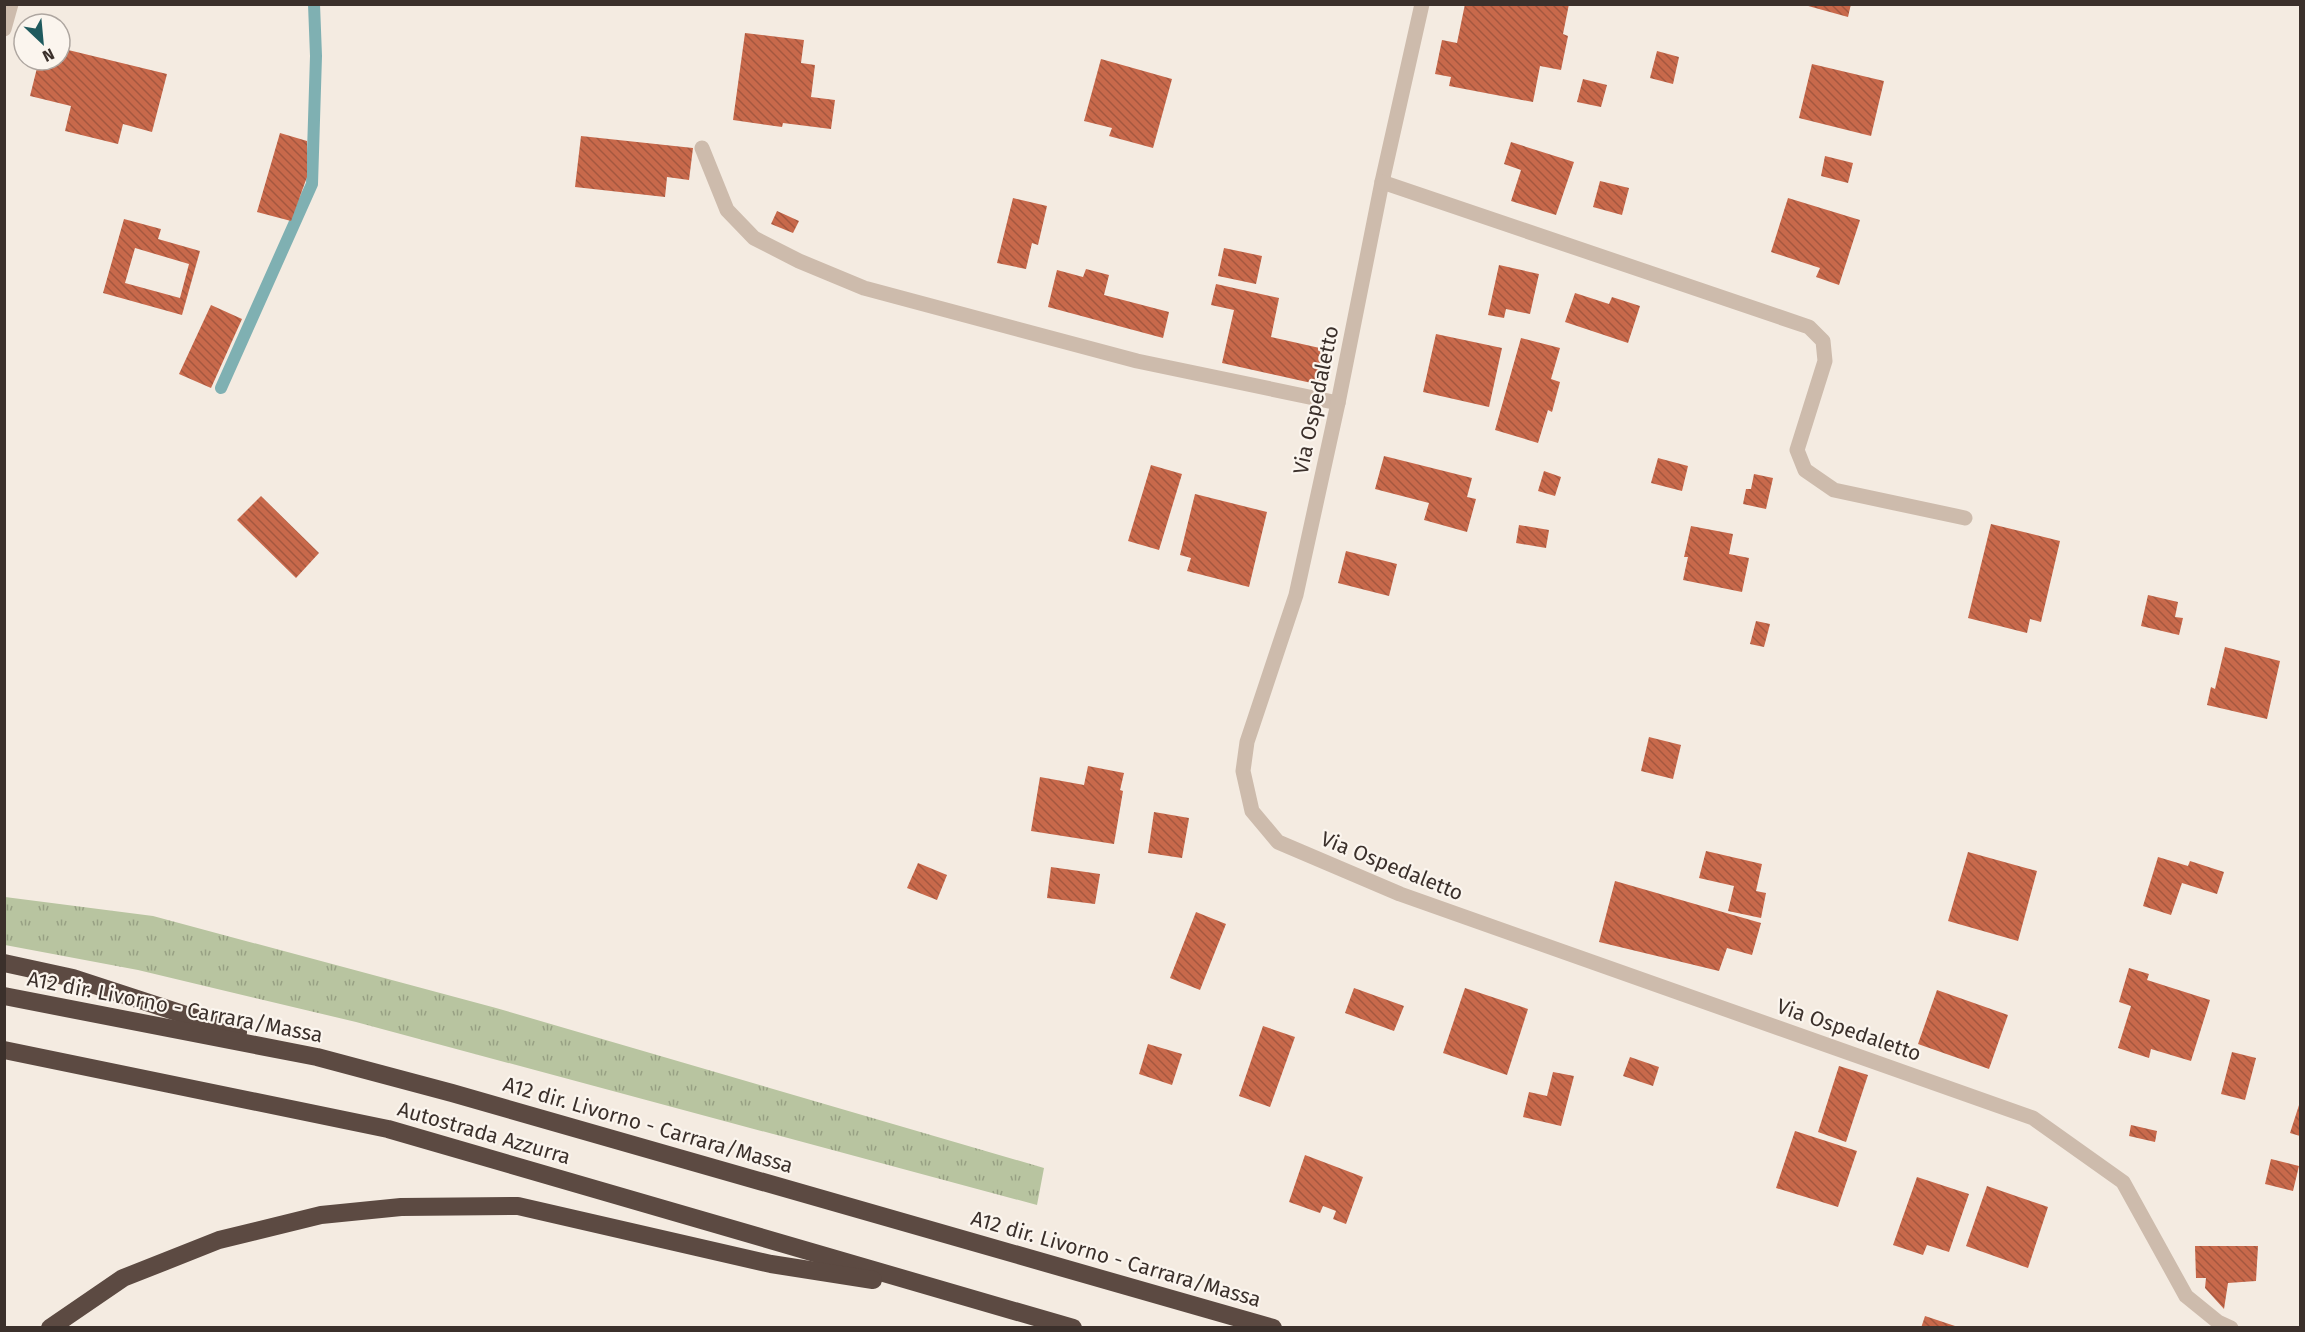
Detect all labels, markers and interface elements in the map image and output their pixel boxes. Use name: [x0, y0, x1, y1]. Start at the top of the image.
north arrow: [12, 12, 72, 72]
text: N: [39, 44, 57, 66]
street label: Via Ospedaletto: [1288, 323, 1344, 477]
street label: Via Ospedaletto: [1317, 826, 1467, 906]
street label: A12 dir. Livorno - Carrara/Massa: [25, 966, 325, 1048]
street label: Via Ospedaletto: [1773, 993, 1925, 1067]
street label: A12 dir. Livorno - Carrara/Massa: [500, 1071, 796, 1179]
street label: Autostrada Azzurra: [394, 1096, 574, 1170]
street label: A12 dir. Livorno - Carrara/Massa: [968, 1205, 1264, 1313]

